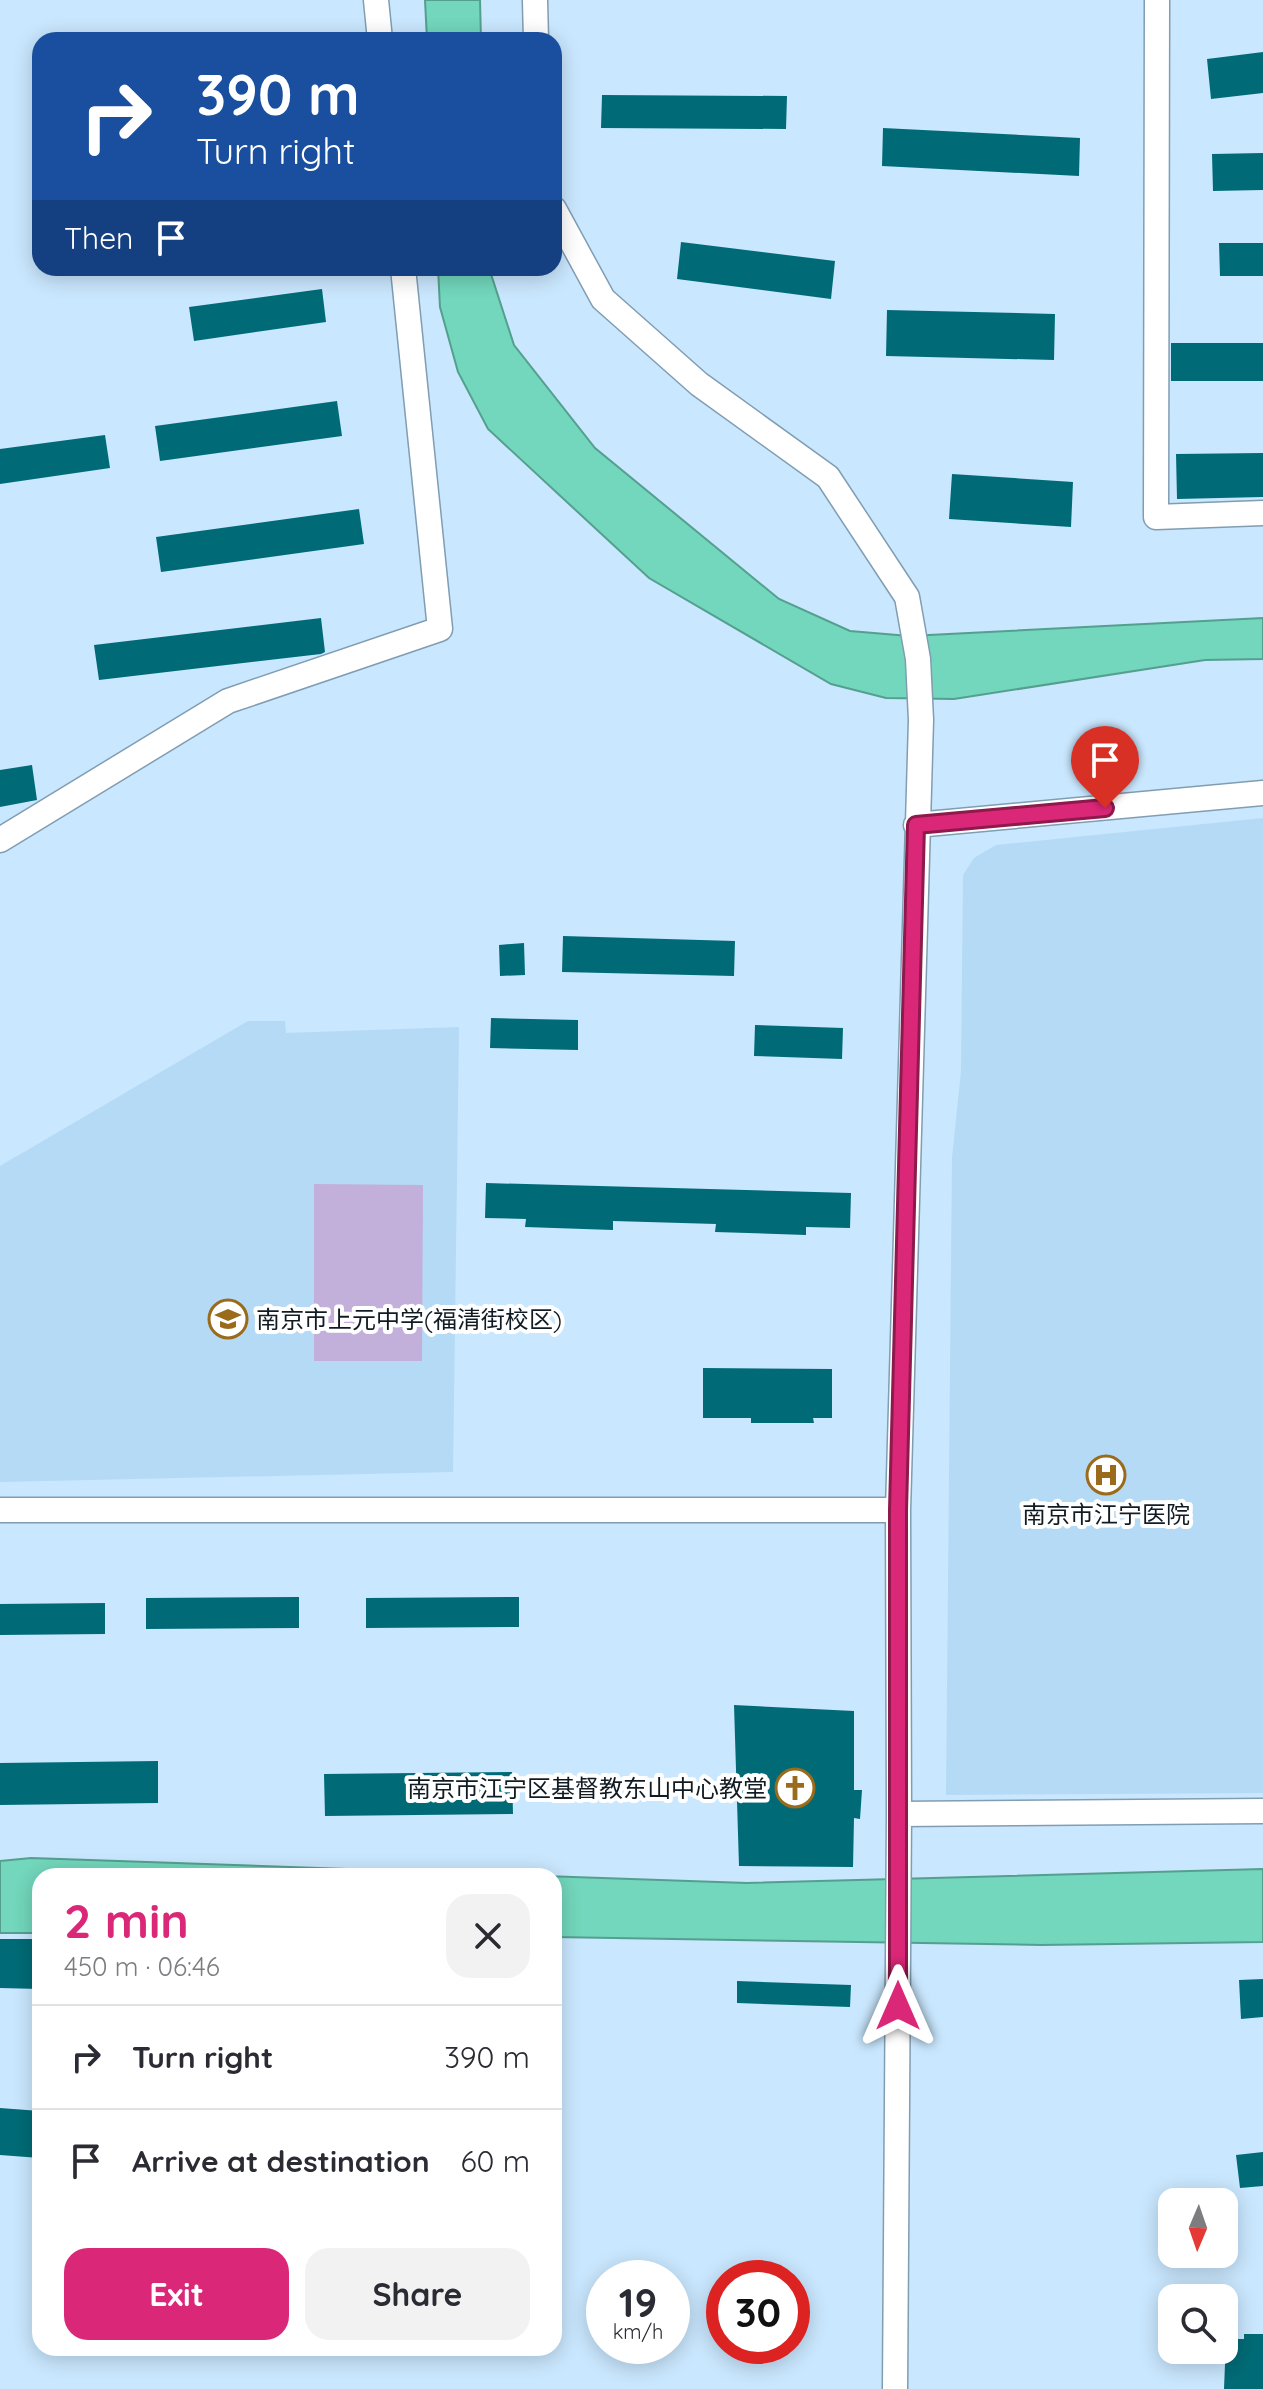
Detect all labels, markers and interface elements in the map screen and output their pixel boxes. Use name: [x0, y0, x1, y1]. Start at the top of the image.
text: 390 m: [196, 59, 360, 129]
icon: right: [64, 64, 168, 168]
text: Turn right: [196, 128, 355, 173]
icon: arrive: [149, 216, 193, 260]
text: Then: [64, 219, 133, 257]
pin: [1071, 726, 1139, 808]
icon: arrive: [1083, 738, 1127, 782]
school or university icon: 南京市上元中学(福清街校区): [207, 1298, 249, 1340]
place label: 南京市上元中学(福清街校区): [256, 1304, 562, 1334]
hospital icon: 南京市江宁医院: [1085, 1454, 1127, 1496]
place label: 南京市江宁医院: [1022, 1499, 1190, 1529]
church icon: 南京市江宁区基督教东山中心教堂: [774, 1767, 816, 1809]
place label: 南京市江宁区基督教东山中心教堂: [407, 1773, 767, 1803]
text: 2 min: [64, 1890, 189, 1950]
button: close: [446, 1894, 530, 1978]
text: 450 m · 06:46: [64, 1950, 220, 1983]
position arrow: [856, 1964, 940, 2048]
icon: right: [64, 2035, 108, 2079]
text: Turn right: [132, 2038, 273, 2076]
text: 390 m: [444, 2038, 530, 2076]
icon: arrive: [64, 2139, 108, 2183]
text: Arrive at destination: [132, 2142, 430, 2180]
text: 60 m: [460, 2142, 530, 2180]
north arrow: [1158, 2188, 1238, 2268]
map controls: [1158, 2188, 1238, 2364]
button: Exit: [64, 2248, 289, 2340]
button: Share: [305, 2248, 530, 2340]
speed limit sign: 30: [706, 2260, 810, 2364]
text: 19: [619, 2277, 657, 2327]
button: search: [1158, 2284, 1238, 2364]
text: km/h: [613, 2319, 663, 2344]

